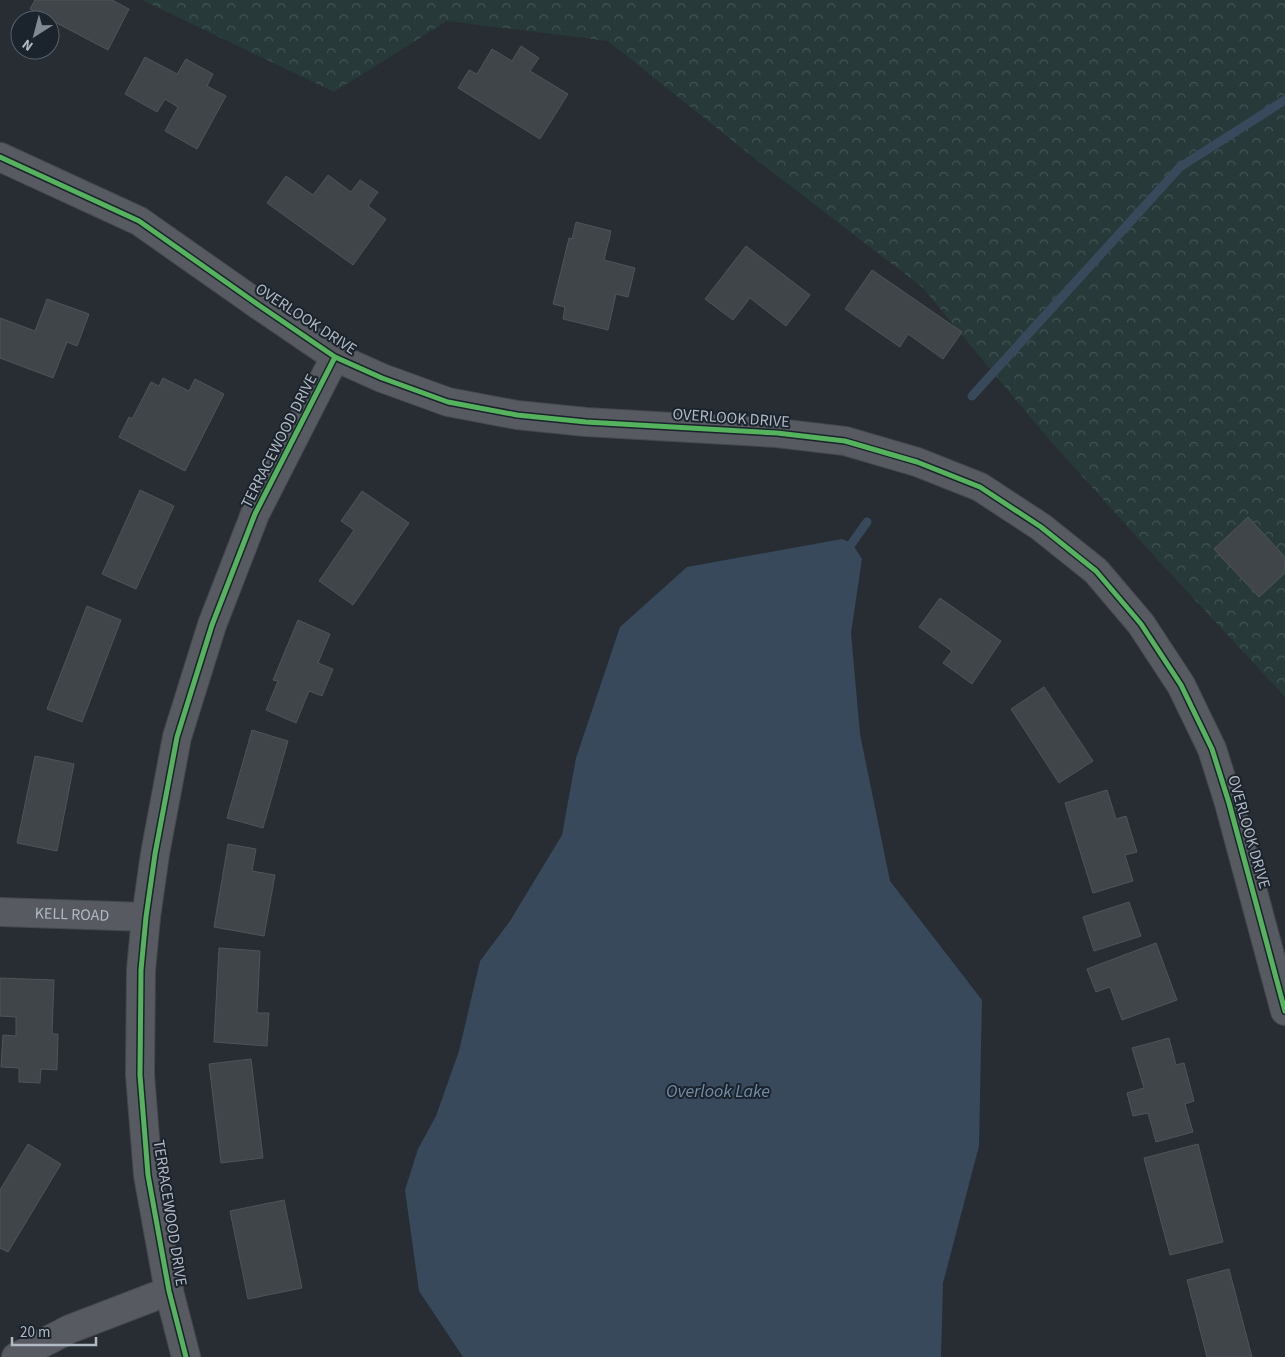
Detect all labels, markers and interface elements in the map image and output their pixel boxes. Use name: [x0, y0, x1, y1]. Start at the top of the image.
north arrow: [10, 10, 60, 60]
text: N: [18, 34, 38, 56]
street label: OVERLOOK DRIVE: [251, 278, 361, 360]
street label: TERRACEWOOD DRIVE: [236, 370, 322, 512]
street label: OVERLOOK DRIVE: [672, 403, 790, 433]
street label: OVERLOOK DRIVE: [1222, 773, 1276, 891]
street label: KELL ROAD: [34, 902, 110, 927]
water label: Overlook Lake: [666, 1079, 770, 1104]
street label: TERRACEWOOD DRIVE: [148, 1138, 192, 1288]
scale bar: [12, 1314, 96, 1346]
text: 20 m: [20, 1322, 50, 1343]

